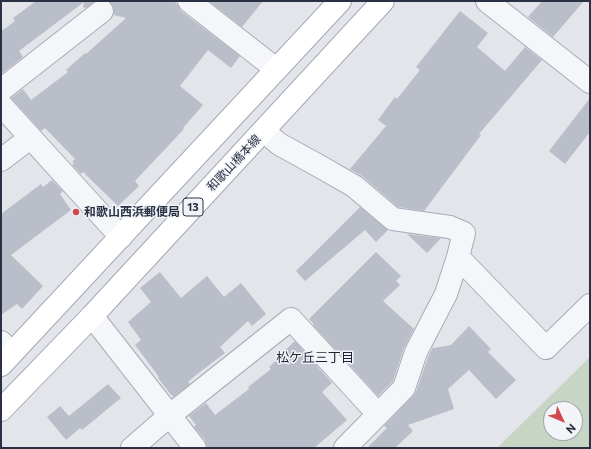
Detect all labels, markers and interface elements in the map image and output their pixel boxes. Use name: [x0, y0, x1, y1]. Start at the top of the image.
street label: 和歌山橋本線: [204, 132, 264, 194]
road number: 13: [183, 198, 203, 216]
place label: 和歌山西浜郵便局: [84, 205, 180, 219]
marker: 和歌山西浜郵便局: [71, 207, 81, 217]
district label: 松ケ丘三丁目: [276, 350, 354, 366]
north arrow: [543, 401, 583, 441]
text: N: [564, 421, 579, 436]

